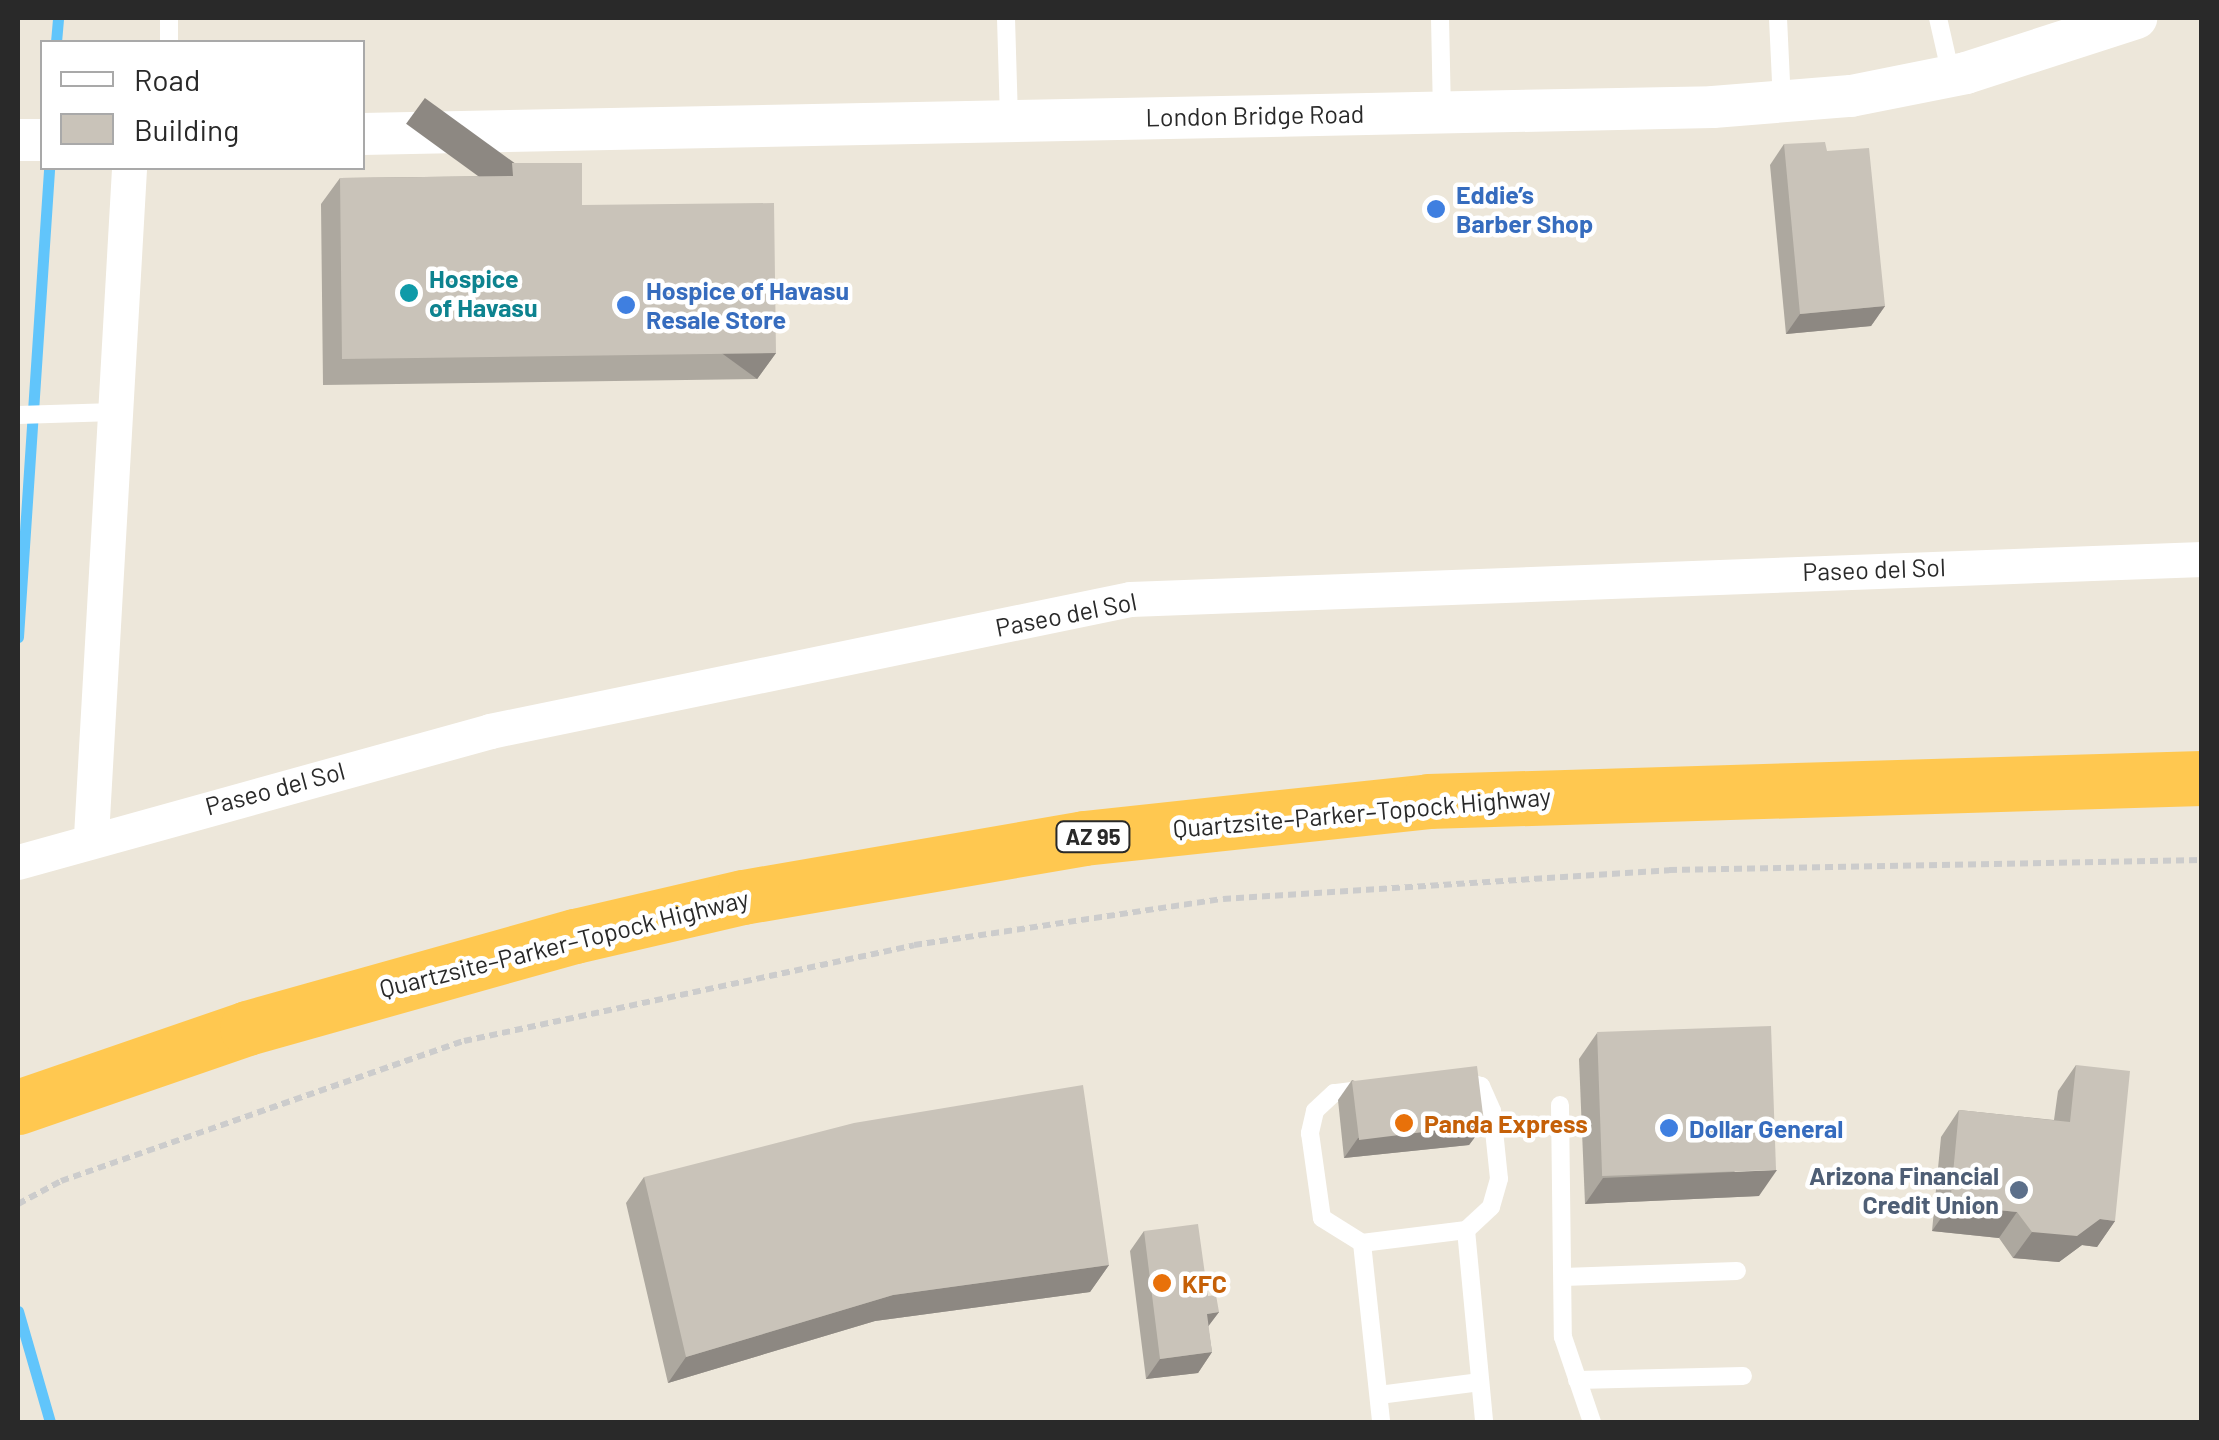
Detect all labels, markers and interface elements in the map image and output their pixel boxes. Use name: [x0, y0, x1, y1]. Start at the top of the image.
legend: [40, 40, 365, 170]
text: Road: [134, 61, 200, 97]
street label: London Bridge Road: [1145, 98, 1365, 132]
text: Building: [134, 111, 239, 147]
place label: Eddie’s Barber Shop: [1456, 180, 1593, 239]
marker: Eddie’s Barber Shop: [1425, 198, 1447, 220]
place label: Hospice of Havasu: [429, 264, 537, 323]
place label: Hospice of Havasu Resale Store: [646, 276, 849, 335]
marker: Hospice of Havasu: [398, 282, 420, 304]
marker: Hospice of Havasu Resale Store: [615, 294, 637, 316]
street label: Paseo del Sol: [1802, 552, 1946, 586]
street label: Paseo del Sol: [993, 586, 1139, 642]
street label: Paseo del Sol: [202, 755, 348, 821]
street label: Quartzsite–Parker–Topock Highway: [1172, 781, 1552, 843]
road number: AZ 95: [1053, 820, 1133, 854]
street label: Quartzsite–Parker–Topock Highway: [376, 883, 752, 1003]
place label: Panda Express: [1424, 1108, 1588, 1138]
marker: Panda Express: [1393, 1112, 1415, 1134]
place label: Dollar General: [1689, 1113, 1843, 1143]
marker: Dollar General: [1658, 1117, 1680, 1139]
place label: Arizona Financial Credit Union: [1809, 1161, 1999, 1220]
marker: Arizona Financial Credit Union: [2008, 1179, 2030, 1201]
place label: KFC: [1182, 1268, 1227, 1298]
marker: KFC: [1151, 1272, 1173, 1294]

